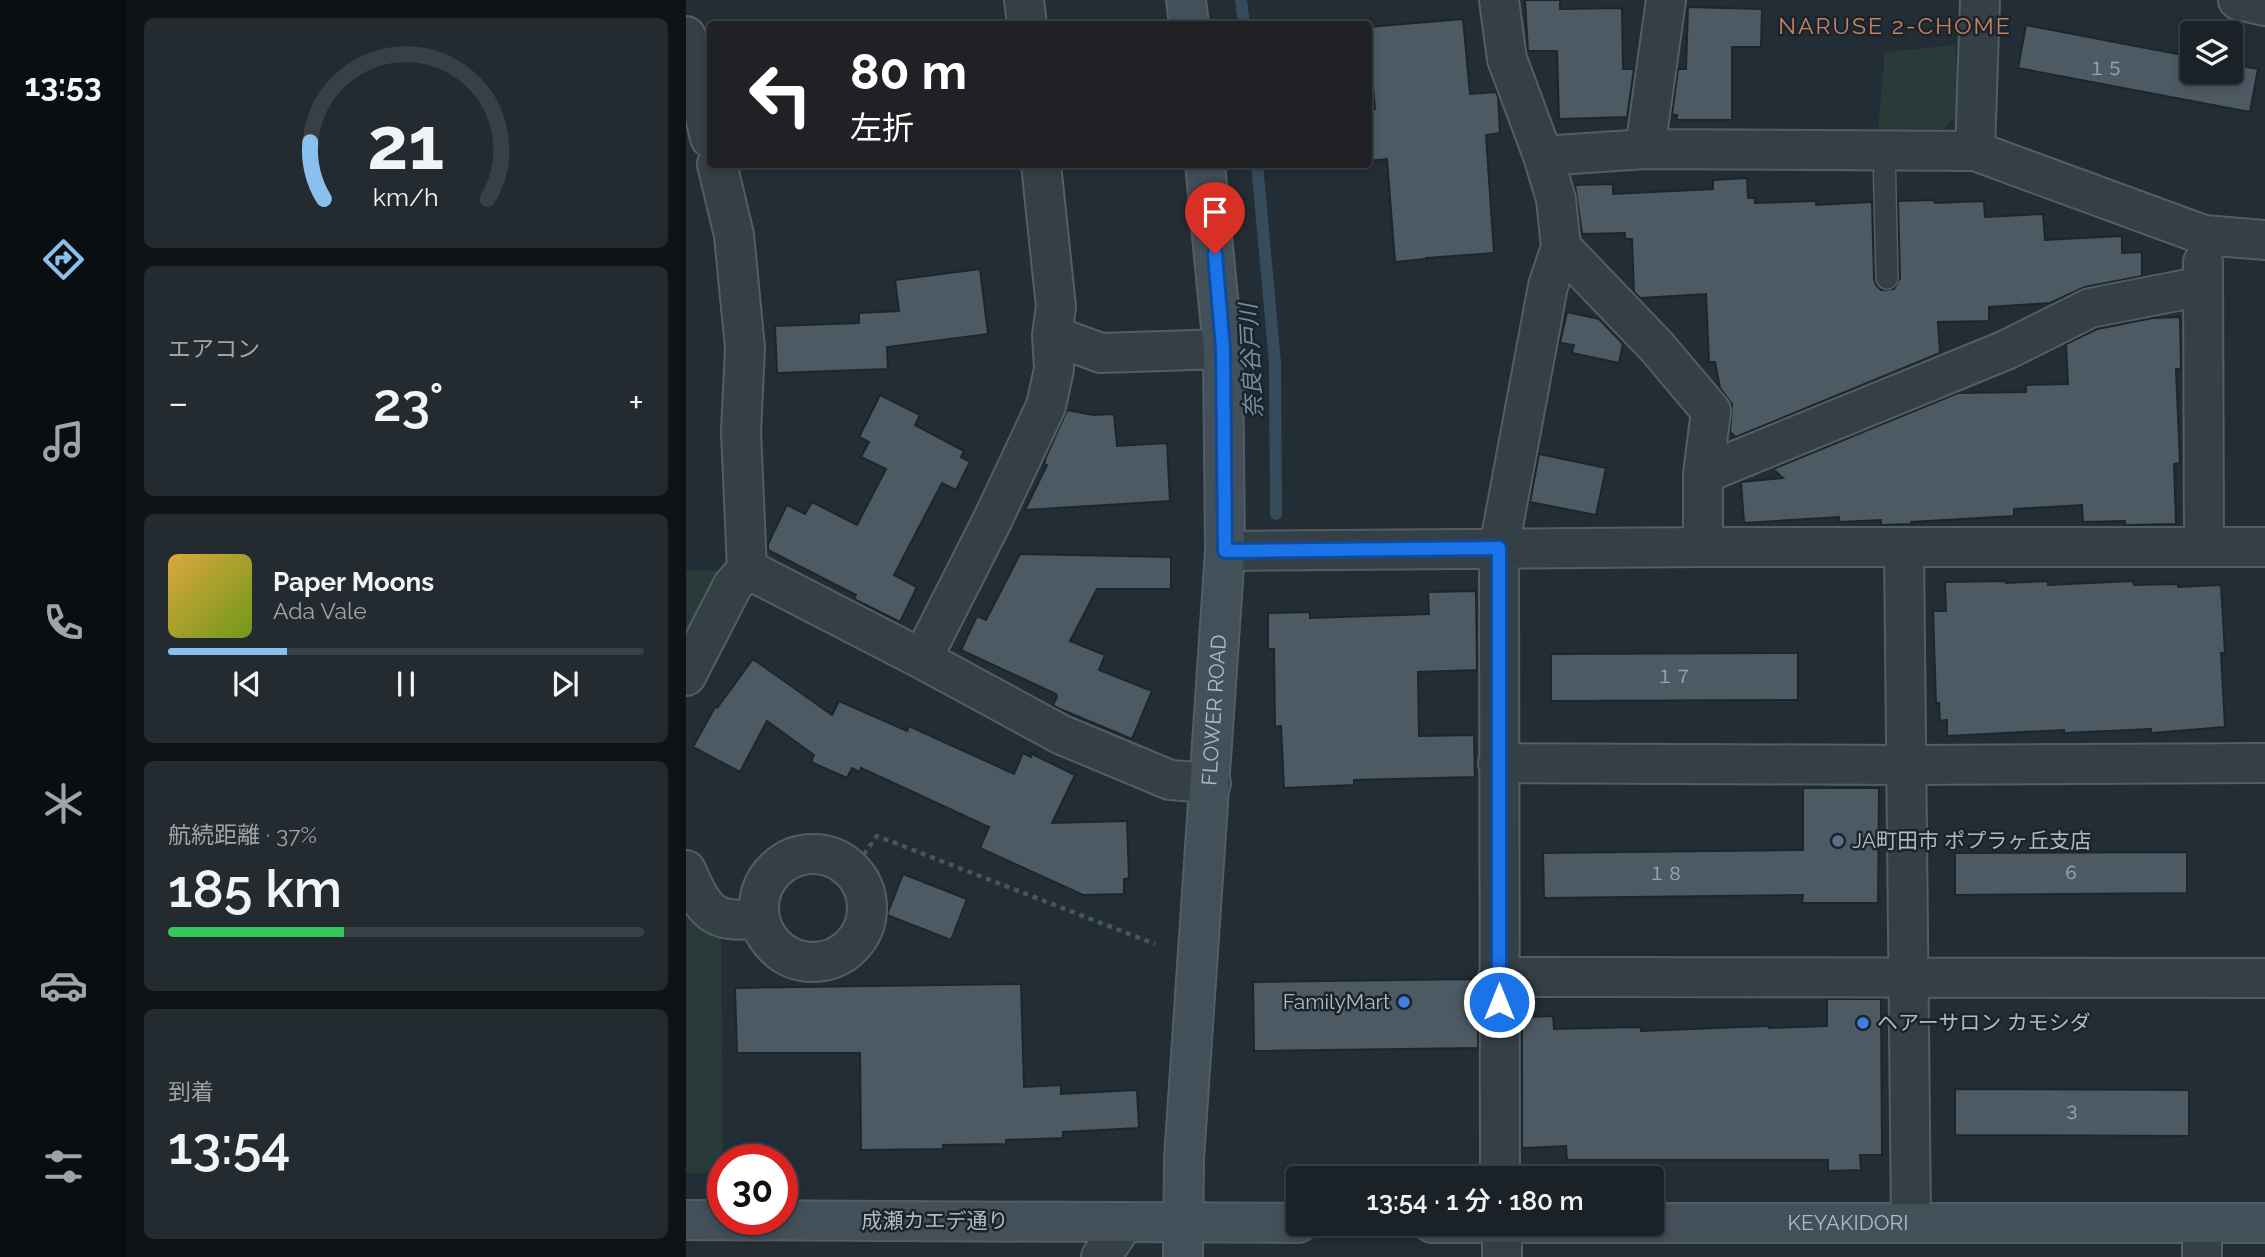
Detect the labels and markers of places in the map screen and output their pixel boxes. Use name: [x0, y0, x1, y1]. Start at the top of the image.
pin: [1185, 182, 1245, 254]
place label: JA町田市 ポプラヶ丘支店: [1852, 828, 2091, 853]
marker: JA町田市 ポプラヶ丘支店: [1830, 833, 1846, 849]
place label: FamilyMart: [1283, 989, 1390, 1014]
marker: FamilyMart: [1396, 994, 1412, 1010]
place label: ヘアーサロン カモシダ: [1877, 1010, 2091, 1035]
marker: ヘアーサロン カモシダ: [1855, 1015, 1871, 1031]

